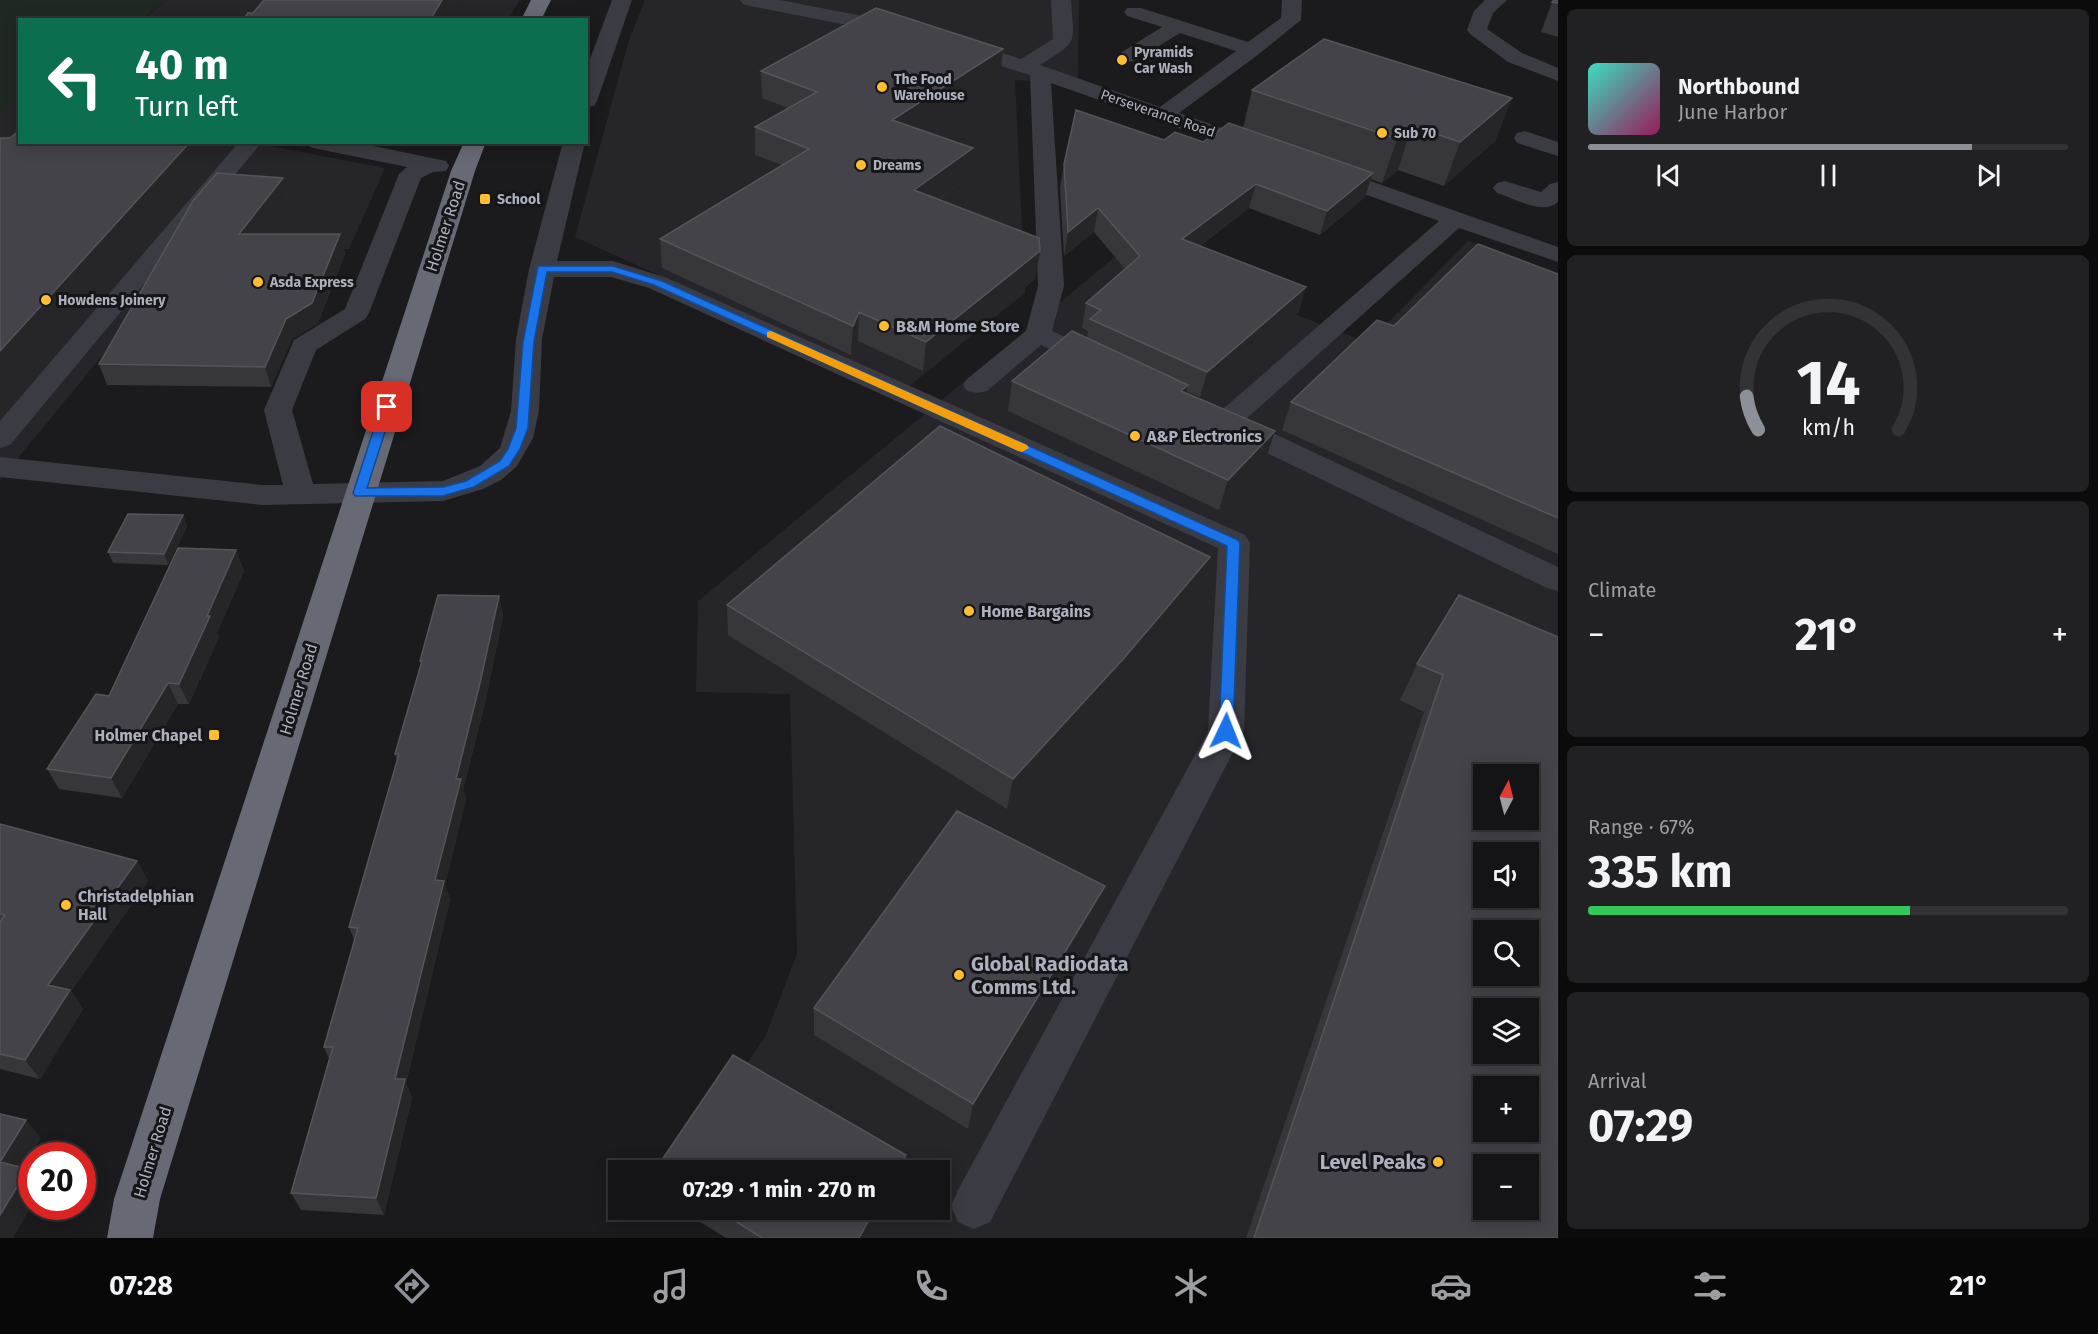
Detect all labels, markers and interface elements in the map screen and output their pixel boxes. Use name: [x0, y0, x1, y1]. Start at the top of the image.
text: 40 m: [135, 40, 229, 90]
icon: left: [36, 42, 114, 120]
place label: Pyramids Car Wash: [1134, 44, 1194, 77]
marker: Pyramids Car Wash: [1115, 53, 1129, 67]
place label: The Food Warehouse: [894, 71, 965, 104]
text: Northbound: [1678, 73, 1800, 100]
marker: The Food Warehouse: [875, 80, 889, 94]
street label: Perseverance Road: [1098, 86, 1217, 141]
text: Turn left: [135, 91, 238, 123]
text: June Harbor: [1678, 100, 1787, 124]
place label: Sub 70: [1394, 125, 1436, 142]
marker: Sub 70: [1375, 126, 1389, 140]
place label: Dreams: [873, 157, 921, 174]
marker: Dreams: [854, 158, 868, 172]
icon: previous: [1652, 159, 1685, 192]
icon: pause: [1812, 159, 1845, 192]
icon: next: [1972, 159, 2005, 192]
street label: Holmer Road: [422, 178, 469, 274]
place label: School: [497, 191, 541, 208]
marker: School: [478, 192, 492, 206]
place label: Asda Express: [269, 274, 354, 291]
marker: Asda Express: [251, 275, 265, 289]
place label: Howdens Joinery: [58, 292, 166, 309]
marker: Howdens Joinery: [39, 293, 53, 307]
place label: B&M Home Store: [896, 317, 1020, 336]
marker: B&M Home Store: [877, 319, 891, 333]
text: 14: [1796, 346, 1860, 421]
pin: [361, 381, 412, 432]
icon: arrive: [370, 390, 403, 423]
text: km/h: [1801, 416, 1855, 442]
place label: A&P Electronics: [1146, 427, 1262, 446]
marker: A&P Electronics: [1128, 429, 1142, 443]
text: Climate: [1588, 578, 1656, 602]
place label: Home Bargains: [981, 602, 1091, 621]
marker: Home Bargains: [962, 604, 976, 618]
text: 21°: [1795, 608, 1861, 662]
text: −: [1588, 615, 1605, 655]
text: +: [2052, 615, 2068, 655]
street label: Holmer Road: [276, 641, 321, 737]
position arrow: [1194, 699, 1258, 763]
place label: Holmer Chapel: [95, 726, 202, 745]
marker: Holmer Chapel: [207, 728, 221, 742]
north arrow: [1473, 764, 1539, 830]
map controls: [1473, 764, 1539, 1220]
text: Range · 67%: [1588, 815, 1695, 839]
button: sound: [1473, 842, 1539, 908]
text: 335 km: [1588, 845, 1732, 899]
place label: Christadelphian Hall: [78, 887, 194, 924]
marker: Christadelphian Hall: [59, 898, 73, 912]
button: search: [1473, 920, 1539, 986]
place label: Global Radiodata Comms Ltd.: [971, 952, 1128, 999]
marker: Global Radiodata Comms Ltd.: [952, 968, 966, 982]
button: layers: [1473, 998, 1539, 1064]
text: Arrival: [1588, 1069, 1647, 1093]
button: +: [1473, 1076, 1539, 1142]
text: 07:29: [1588, 1099, 1693, 1153]
street label: Holmer Road: [130, 1104, 175, 1200]
speed limit sign: 20: [18, 1142, 96, 1220]
place label: Level Peaks: [1320, 1150, 1426, 1174]
button: −: [1473, 1154, 1539, 1220]
marker: Level Peaks: [1431, 1155, 1445, 1169]
text: 07:29 · 1 min · 270 m: [682, 1176, 876, 1203]
icon: directions: [391, 1265, 433, 1307]
icon: music: [650, 1265, 692, 1307]
icon: phone: [910, 1265, 952, 1307]
icon: climate: [1170, 1265, 1212, 1307]
icon: car: [1430, 1265, 1472, 1307]
icon: filters: [1689, 1265, 1731, 1307]
text: 07:28: [109, 1270, 173, 1302]
text: 21°: [1949, 1270, 1989, 1302]

